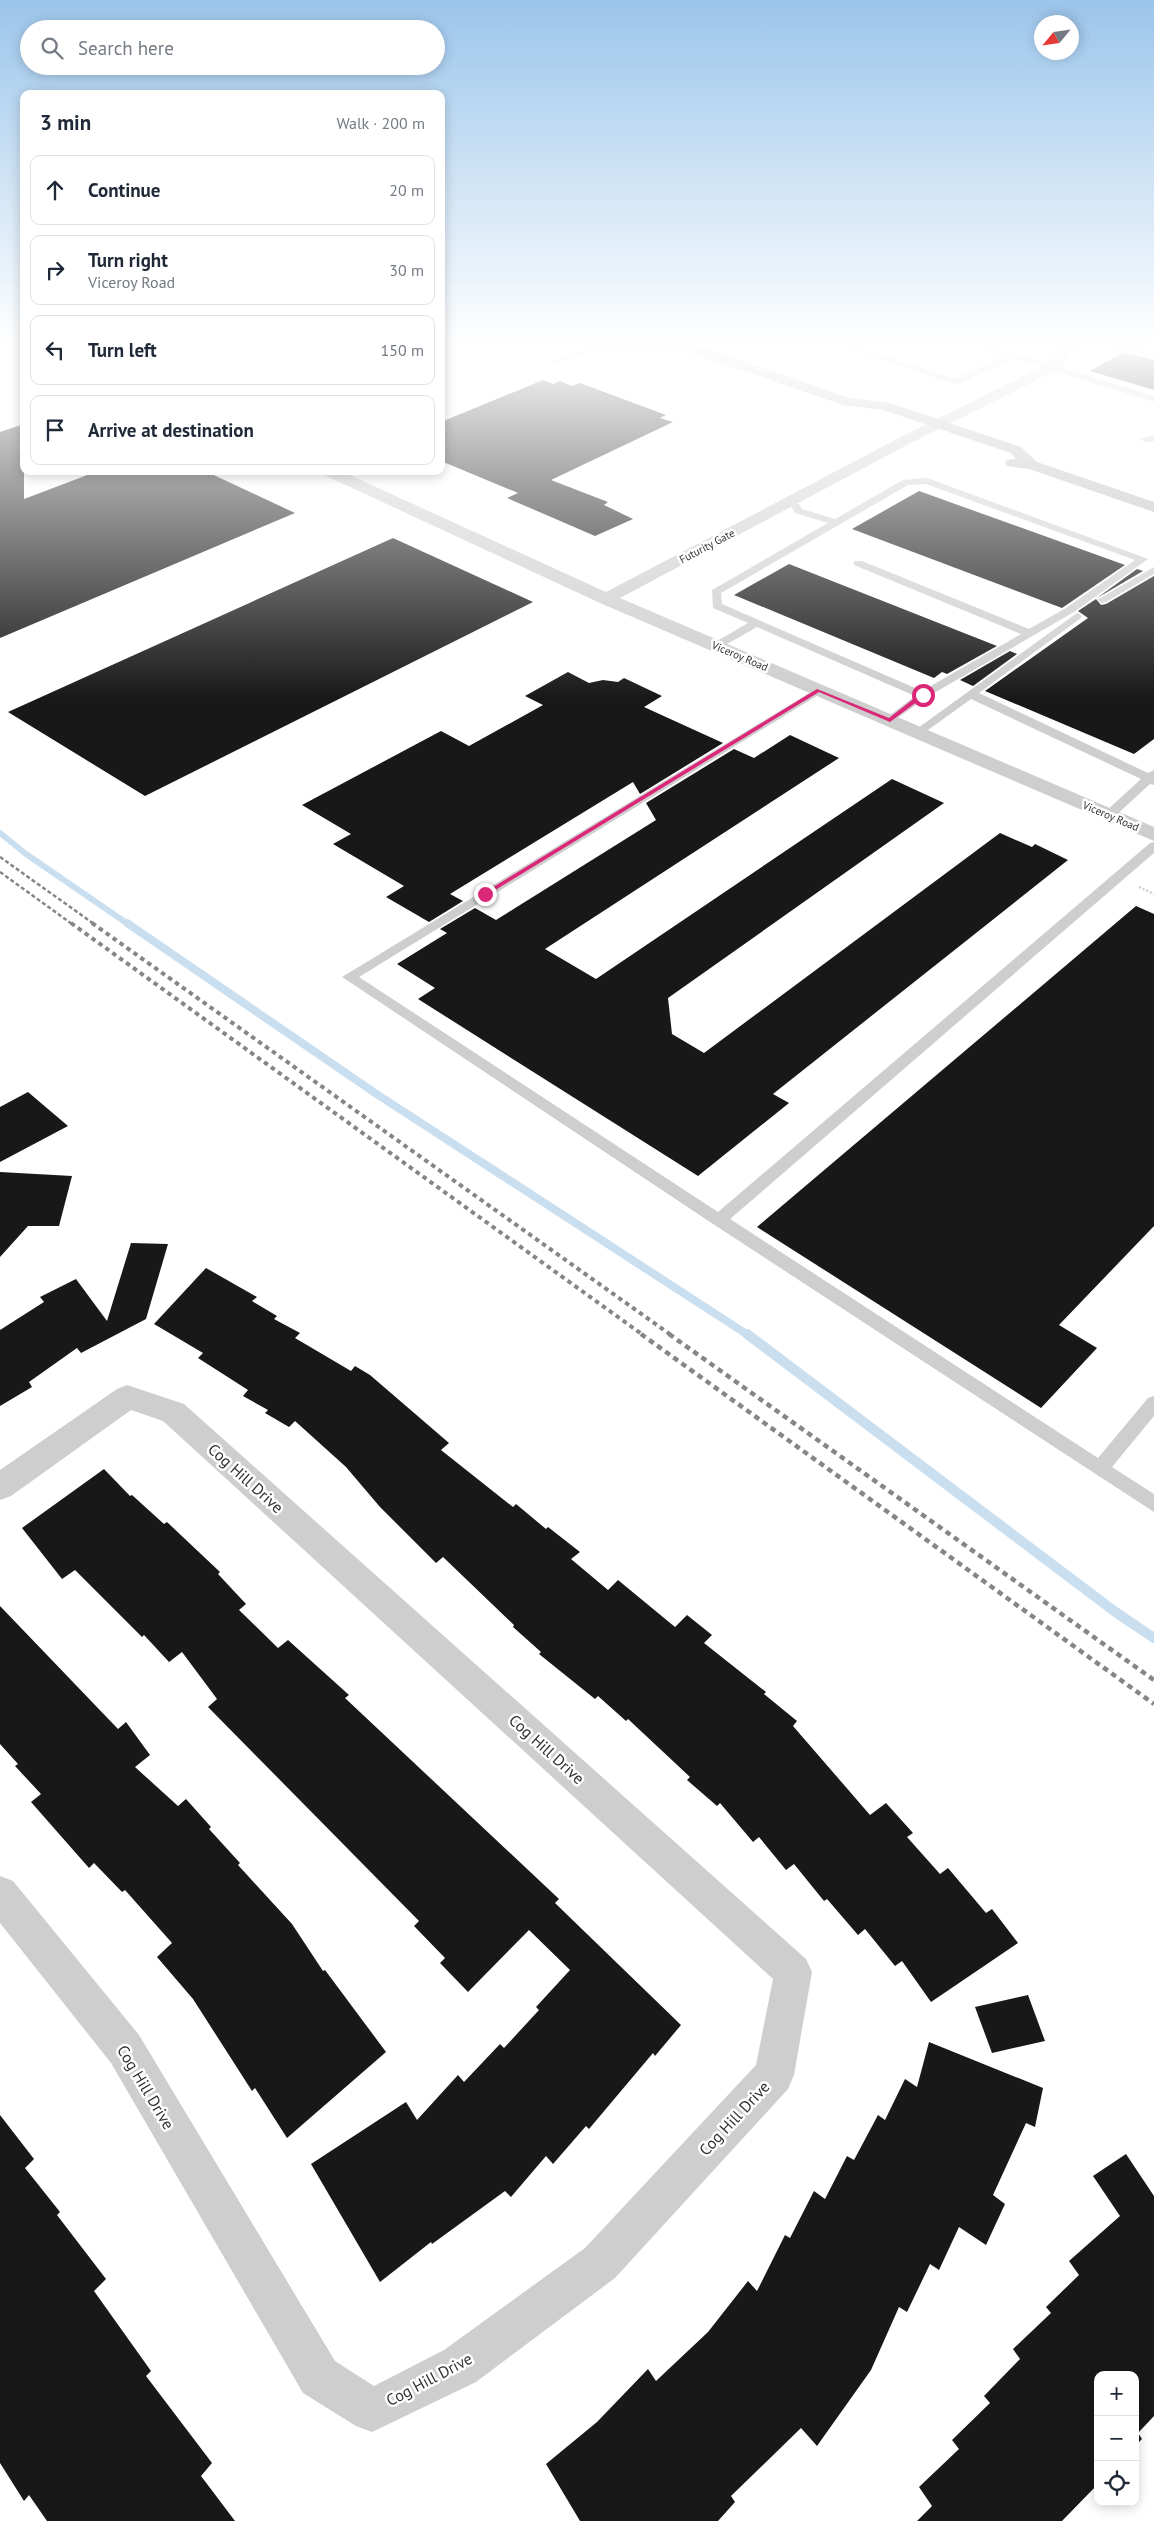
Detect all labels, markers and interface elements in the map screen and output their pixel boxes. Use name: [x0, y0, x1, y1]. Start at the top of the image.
north arrow: [1034, 15, 1079, 60]
search box: [20, 20, 445, 75]
icon: search: [38, 34, 66, 62]
text: Search here: [78, 36, 174, 60]
text: 3 min: [40, 109, 91, 136]
text: Walk · 200 m: [336, 113, 425, 133]
icon: ahead: [41, 176, 69, 204]
text: Continue: [88, 178, 160, 202]
text: 20 m: [389, 180, 424, 200]
text: Turn right: [88, 248, 168, 272]
icon: right: [41, 256, 69, 284]
text: 30 m: [389, 260, 424, 280]
text: Viceroy Road: [88, 272, 175, 292]
icon: left: [41, 336, 69, 364]
text: Turn left: [88, 338, 157, 362]
text: 150 m: [381, 340, 424, 360]
icon: arrive: [41, 416, 69, 444]
text: Arrive at destination: [88, 418, 254, 442]
street label: Futurity Gate: [677, 525, 737, 566]
street label: Viceroy Road: [709, 637, 770, 674]
route start: [912, 684, 935, 707]
street label: Viceroy Road: [1080, 797, 1141, 834]
route end: [474, 883, 497, 906]
street label: Cog Hill Drive: [204, 1439, 288, 1517]
street label: Cog Hill Drive: [505, 1710, 589, 1788]
street label: Cog Hill Drive: [113, 2041, 179, 2133]
street label: Cog Hill Drive: [694, 2077, 774, 2159]
street label: Cog Hill Drive: [383, 2348, 475, 2410]
map controls: [1094, 2371, 1139, 2506]
button: +: [1094, 2371, 1139, 2416]
button: −: [1094, 2416, 1139, 2461]
button: locate: [1094, 2461, 1139, 2506]

